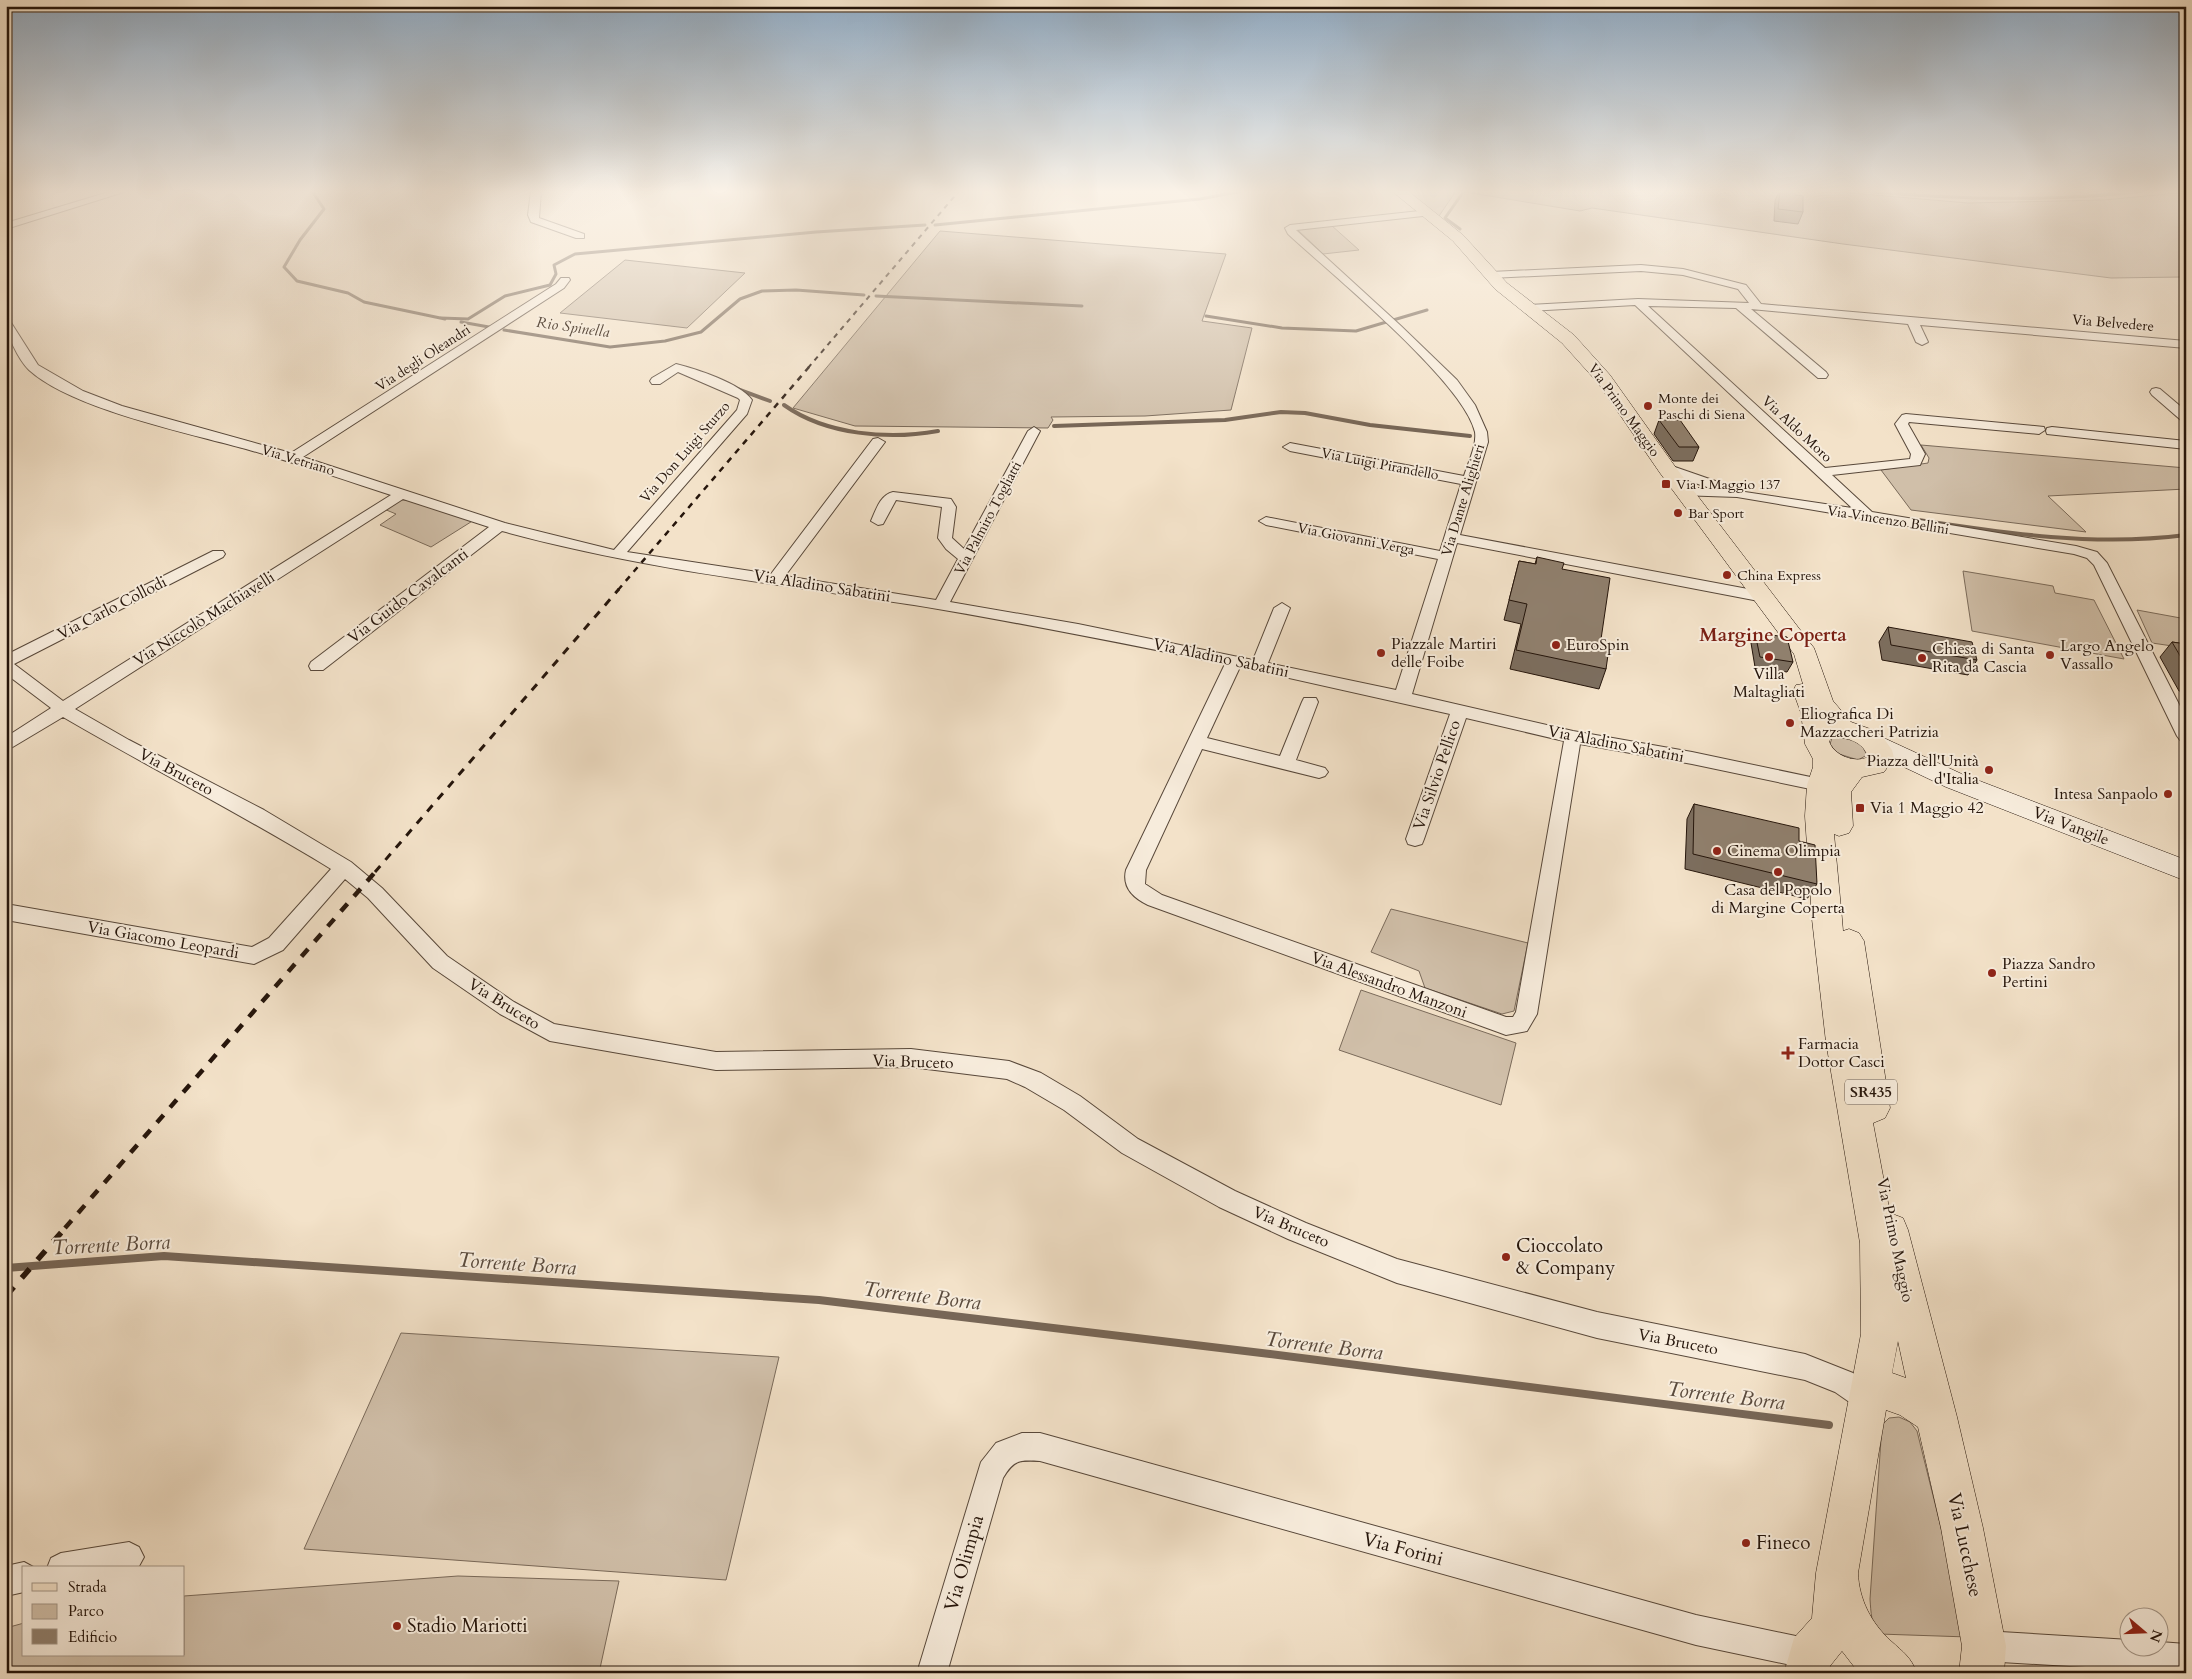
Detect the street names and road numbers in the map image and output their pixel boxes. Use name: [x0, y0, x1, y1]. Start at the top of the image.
street label: Via Belvedere: [2071, 310, 2155, 336]
street label: Via degli Oleandri: [372, 320, 474, 396]
street label: Via Primo Maggio: [1584, 360, 1665, 461]
street label: Via Aldo Moro: [1758, 391, 1837, 467]
street label: Via Don Luigi Sturzo: [636, 397, 735, 507]
street label: Via Vetriano: [259, 440, 337, 480]
street label: Via Dante Alighieri: [1437, 442, 1489, 558]
street label: Via Luigi Pirandello: [1320, 443, 1441, 485]
street label: Via Palmiro Togliatti: [950, 458, 1026, 578]
street label: Via Vincenzo Bellini: [1826, 501, 1950, 539]
street label: Via Giovanni Verga: [1296, 518, 1416, 560]
street label: Via Guido Cavalcanti: [343, 543, 473, 649]
street label: Via Aladino Sabatini: [752, 564, 893, 608]
street label: Via Niccolò Machiavelli: [129, 566, 280, 672]
street label: Via Carlo Collodi: [53, 571, 171, 645]
street label: Via Aladino Sabatini: [1151, 633, 1291, 683]
street label: Via Silvio Pellico: [1408, 717, 1466, 833]
street label: Via Aladino Sabatini: [1546, 720, 1687, 768]
street label: Via Bruceto: [135, 743, 217, 801]
street label: Via Vangile: [2030, 801, 2112, 851]
street label: Via Giacomo Leopardi: [85, 916, 241, 964]
street label: Via Alessandro Manzoni: [1308, 947, 1471, 1024]
street label: Via Bruceto: [464, 973, 545, 1035]
street label: Via Bruceto: [872, 1050, 954, 1074]
road number: SR435: [1845, 1080, 1897, 1104]
street label: Via Primo Maggio: [1871, 1176, 1919, 1305]
street label: Via Bruceto: [1249, 1201, 1333, 1253]
street label: Via Bruceto: [1636, 1323, 1720, 1361]
street label: Via Lucchese: [1941, 1490, 1989, 1600]
street label: Via Olimpia: [938, 1512, 990, 1614]
street label: Via Forini: [1360, 1526, 1446, 1572]

